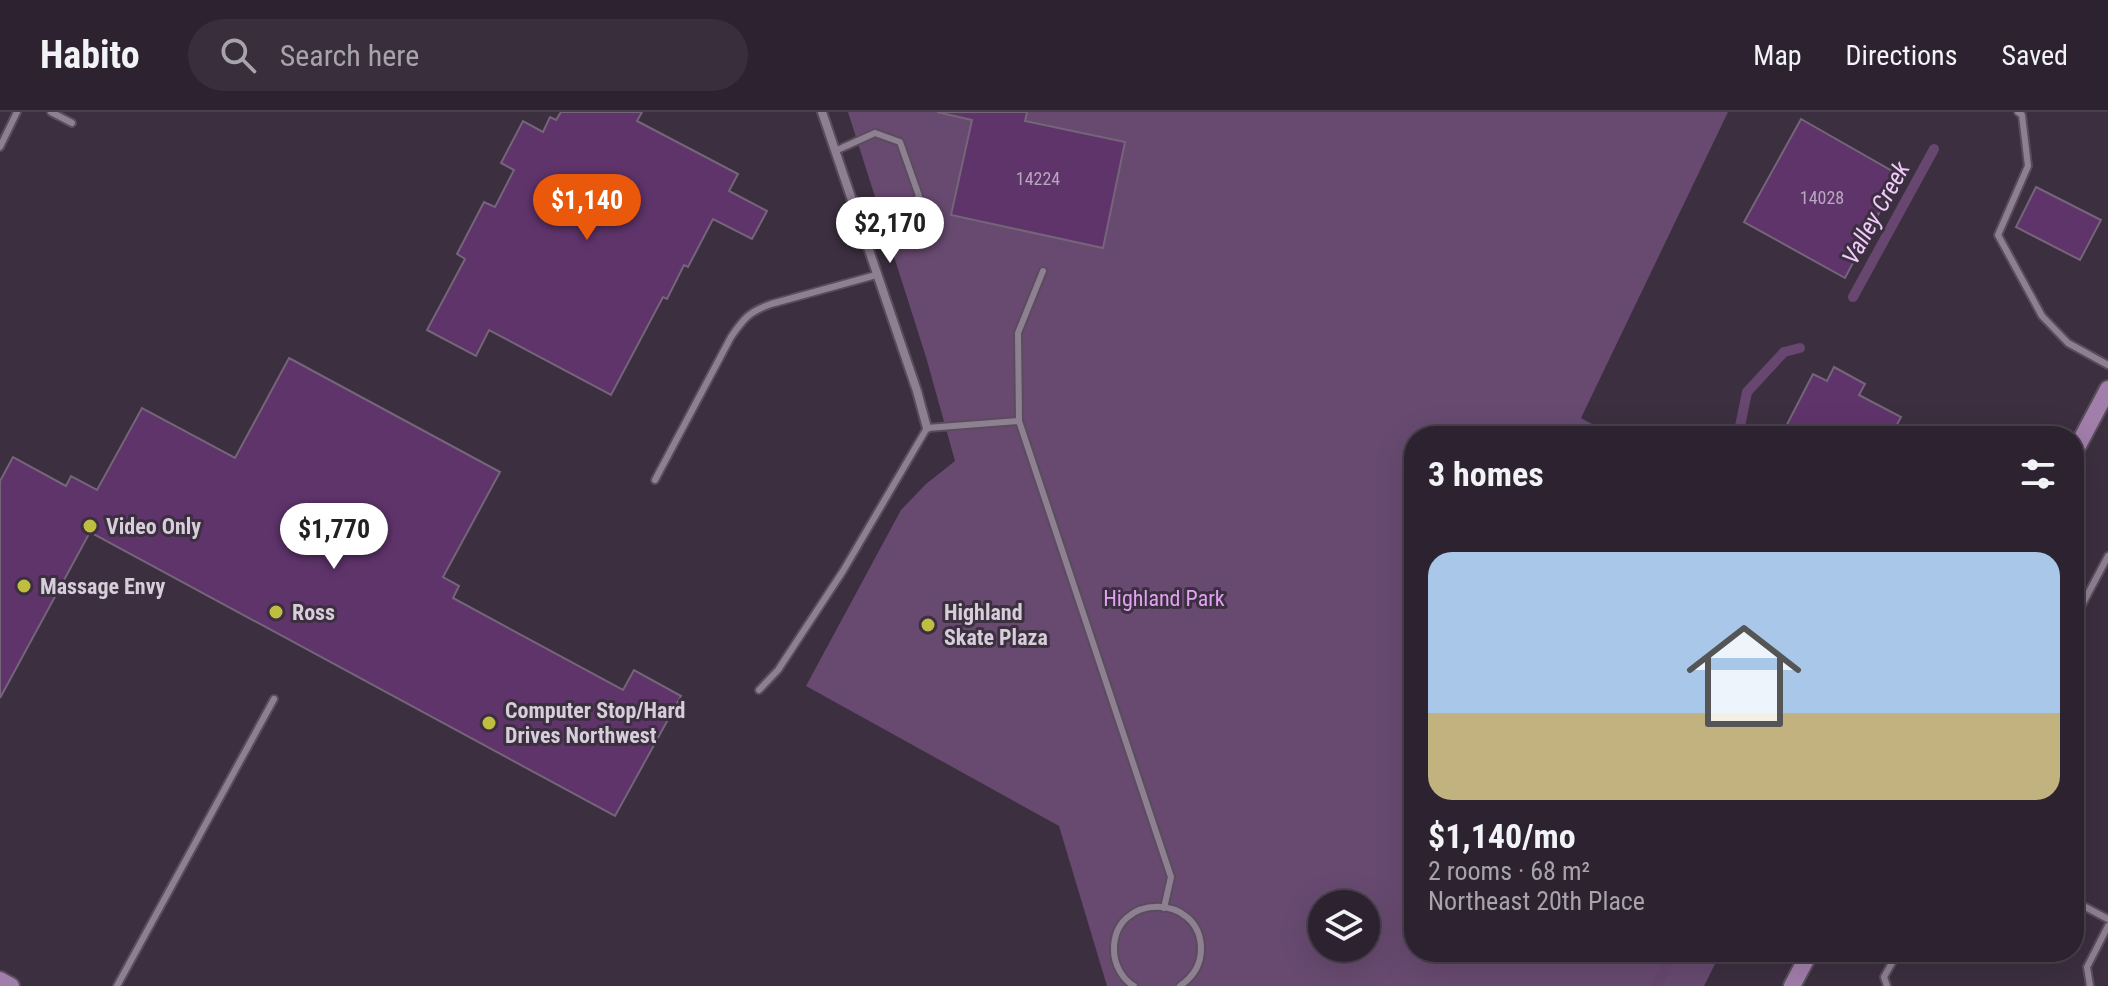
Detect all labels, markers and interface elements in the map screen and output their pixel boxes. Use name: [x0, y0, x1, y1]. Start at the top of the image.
search box: [188, 19, 748, 91]
text: Habito: [40, 33, 140, 77]
icon: search: [216, 33, 260, 77]
text: Search here: [280, 38, 419, 73]
text: Map: [1753, 39, 1802, 72]
text: Directions: [1846, 39, 1957, 72]
text: Saved: [2001, 39, 2068, 72]
water label: Valley Creek: [1836, 157, 1916, 269]
house number: 14224: [1016, 168, 1060, 189]
pin: $1,140: [522, 174, 652, 242]
text: $1,140: [551, 185, 623, 215]
house number: 14028: [1800, 187, 1844, 208]
pin: $2,170: [825, 197, 955, 265]
text: $2,170: [854, 208, 926, 238]
icon: filters: [2016, 452, 2060, 496]
text: 3 homes: [1428, 454, 1544, 494]
pin: $1,770: [269, 503, 399, 571]
place label: Video Only: [106, 514, 201, 539]
text: $1,770: [298, 514, 370, 544]
marker: Video Only: [81, 517, 99, 535]
place label: Massage Envy: [40, 574, 166, 599]
marker: Massage Envy: [15, 577, 33, 595]
park label: Highland Park: [1103, 586, 1225, 611]
place label: Ross: [292, 600, 335, 625]
place label: Highland Skate Plaza: [944, 600, 1048, 650]
marker: Ross: [267, 603, 285, 621]
icon: home: [1672, 604, 1816, 748]
marker: Highland Skate Plaza: [919, 616, 937, 634]
place label: Computer Stop/Hard Drives Northwest: [505, 698, 685, 748]
marker: Computer Stop/Hard Drives Northwest: [480, 714, 498, 732]
text: $1,140/mo: [1428, 816, 1576, 856]
text: 2 rooms · 68 m²: [1428, 856, 1590, 886]
text: Northeast 20th Place: [1428, 886, 1645, 916]
map controls: [1308, 890, 1380, 962]
button: layers: [1308, 890, 1380, 962]

